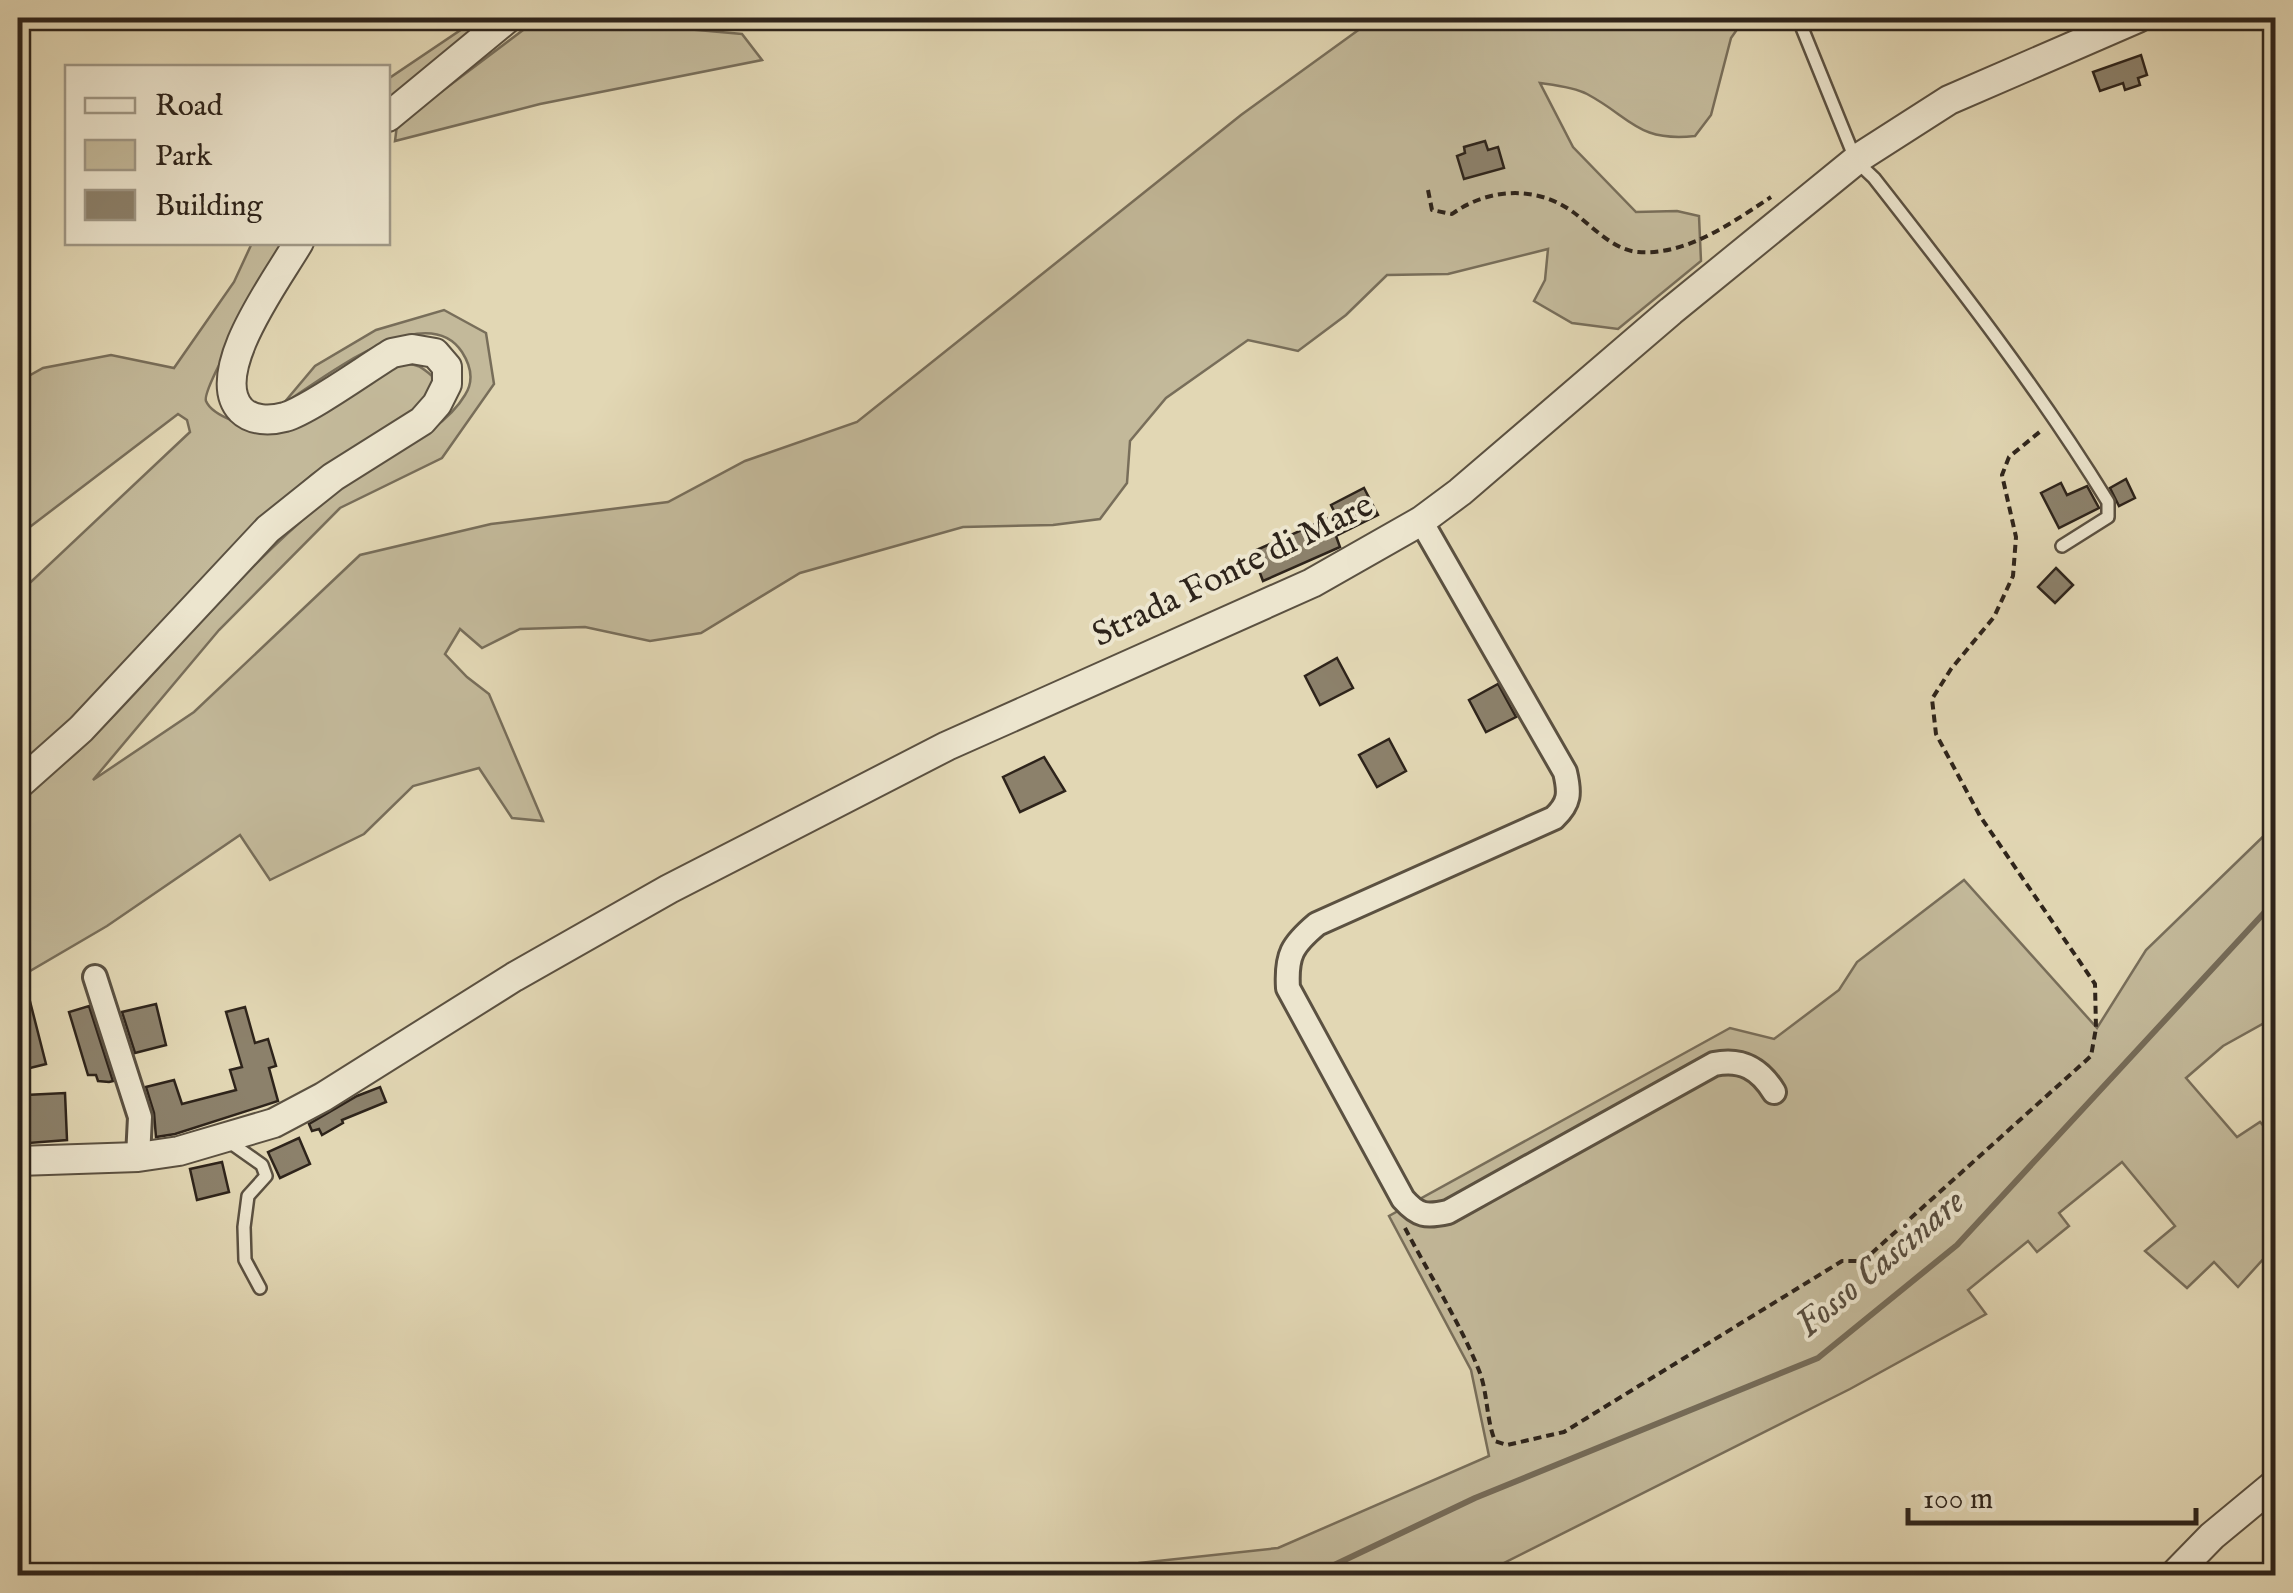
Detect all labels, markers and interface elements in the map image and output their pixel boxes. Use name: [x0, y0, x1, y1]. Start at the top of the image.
legend: [65, 65, 390, 245]
text: Road: [155, 88, 224, 126]
text: Park: [155, 138, 213, 176]
text: Building: [155, 188, 264, 226]
street label: Strada Fonte di Mare: [1085, 484, 1381, 658]
water label: Fosso Cascinare: [1786, 1179, 1976, 1349]
scale bar: [1908, 1463, 2196, 1525]
text: 100 m: [1923, 1481, 1993, 1519]

